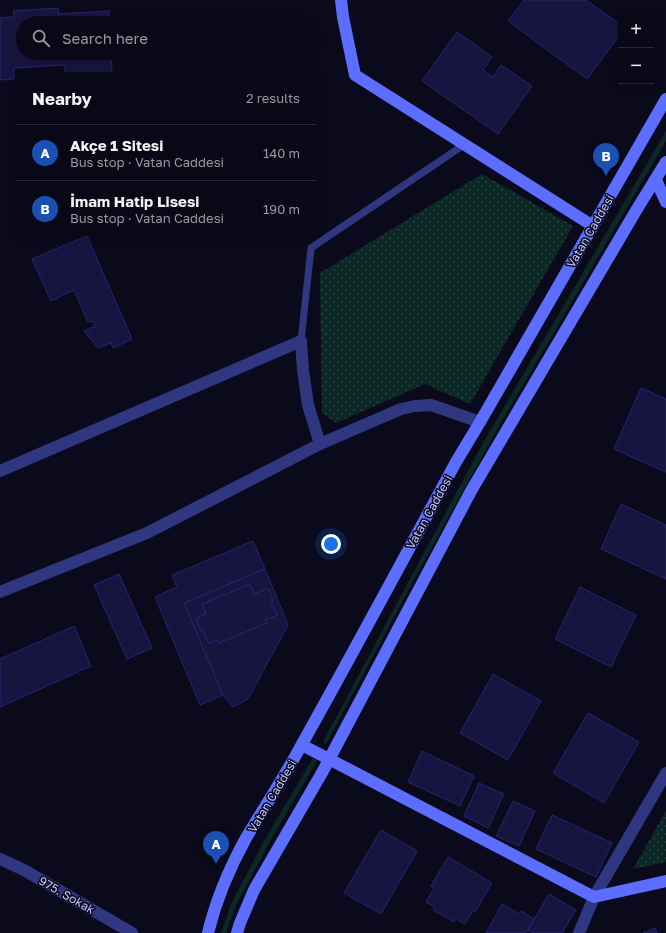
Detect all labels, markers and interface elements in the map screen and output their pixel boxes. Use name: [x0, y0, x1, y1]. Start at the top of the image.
map controls: [618, 12, 654, 84]
button: +: [618, 12, 654, 48]
search box: [16, 16, 316, 60]
icon: search: [30, 27, 52, 49]
text: Search here: [62, 29, 148, 47]
button: −: [618, 48, 654, 84]
text: Nearby: [32, 88, 92, 109]
text: 2 results: [246, 90, 300, 106]
text: Akçe 1 Sitesi: [70, 136, 163, 154]
pin: B: [593, 143, 619, 176]
text: A: [40, 145, 50, 161]
text: 140 m: [263, 145, 300, 161]
text: Bus stop · Vatan Caddesi: [70, 154, 224, 170]
text: İmam Hatip Lisesi: [70, 192, 199, 210]
street label: Vatan Caddesi: [563, 192, 617, 270]
text: B: [40, 201, 50, 217]
text: 190 m: [263, 201, 300, 217]
text: Bus stop · Vatan Caddesi: [70, 210, 224, 226]
street label: Vatan Caddesi: [403, 472, 455, 552]
your location: [321, 534, 341, 554]
street label: Vatan Caddesi: [244, 757, 300, 835]
pin: A: [203, 831, 229, 864]
street label: 975. Sokak: [36, 873, 98, 917]

